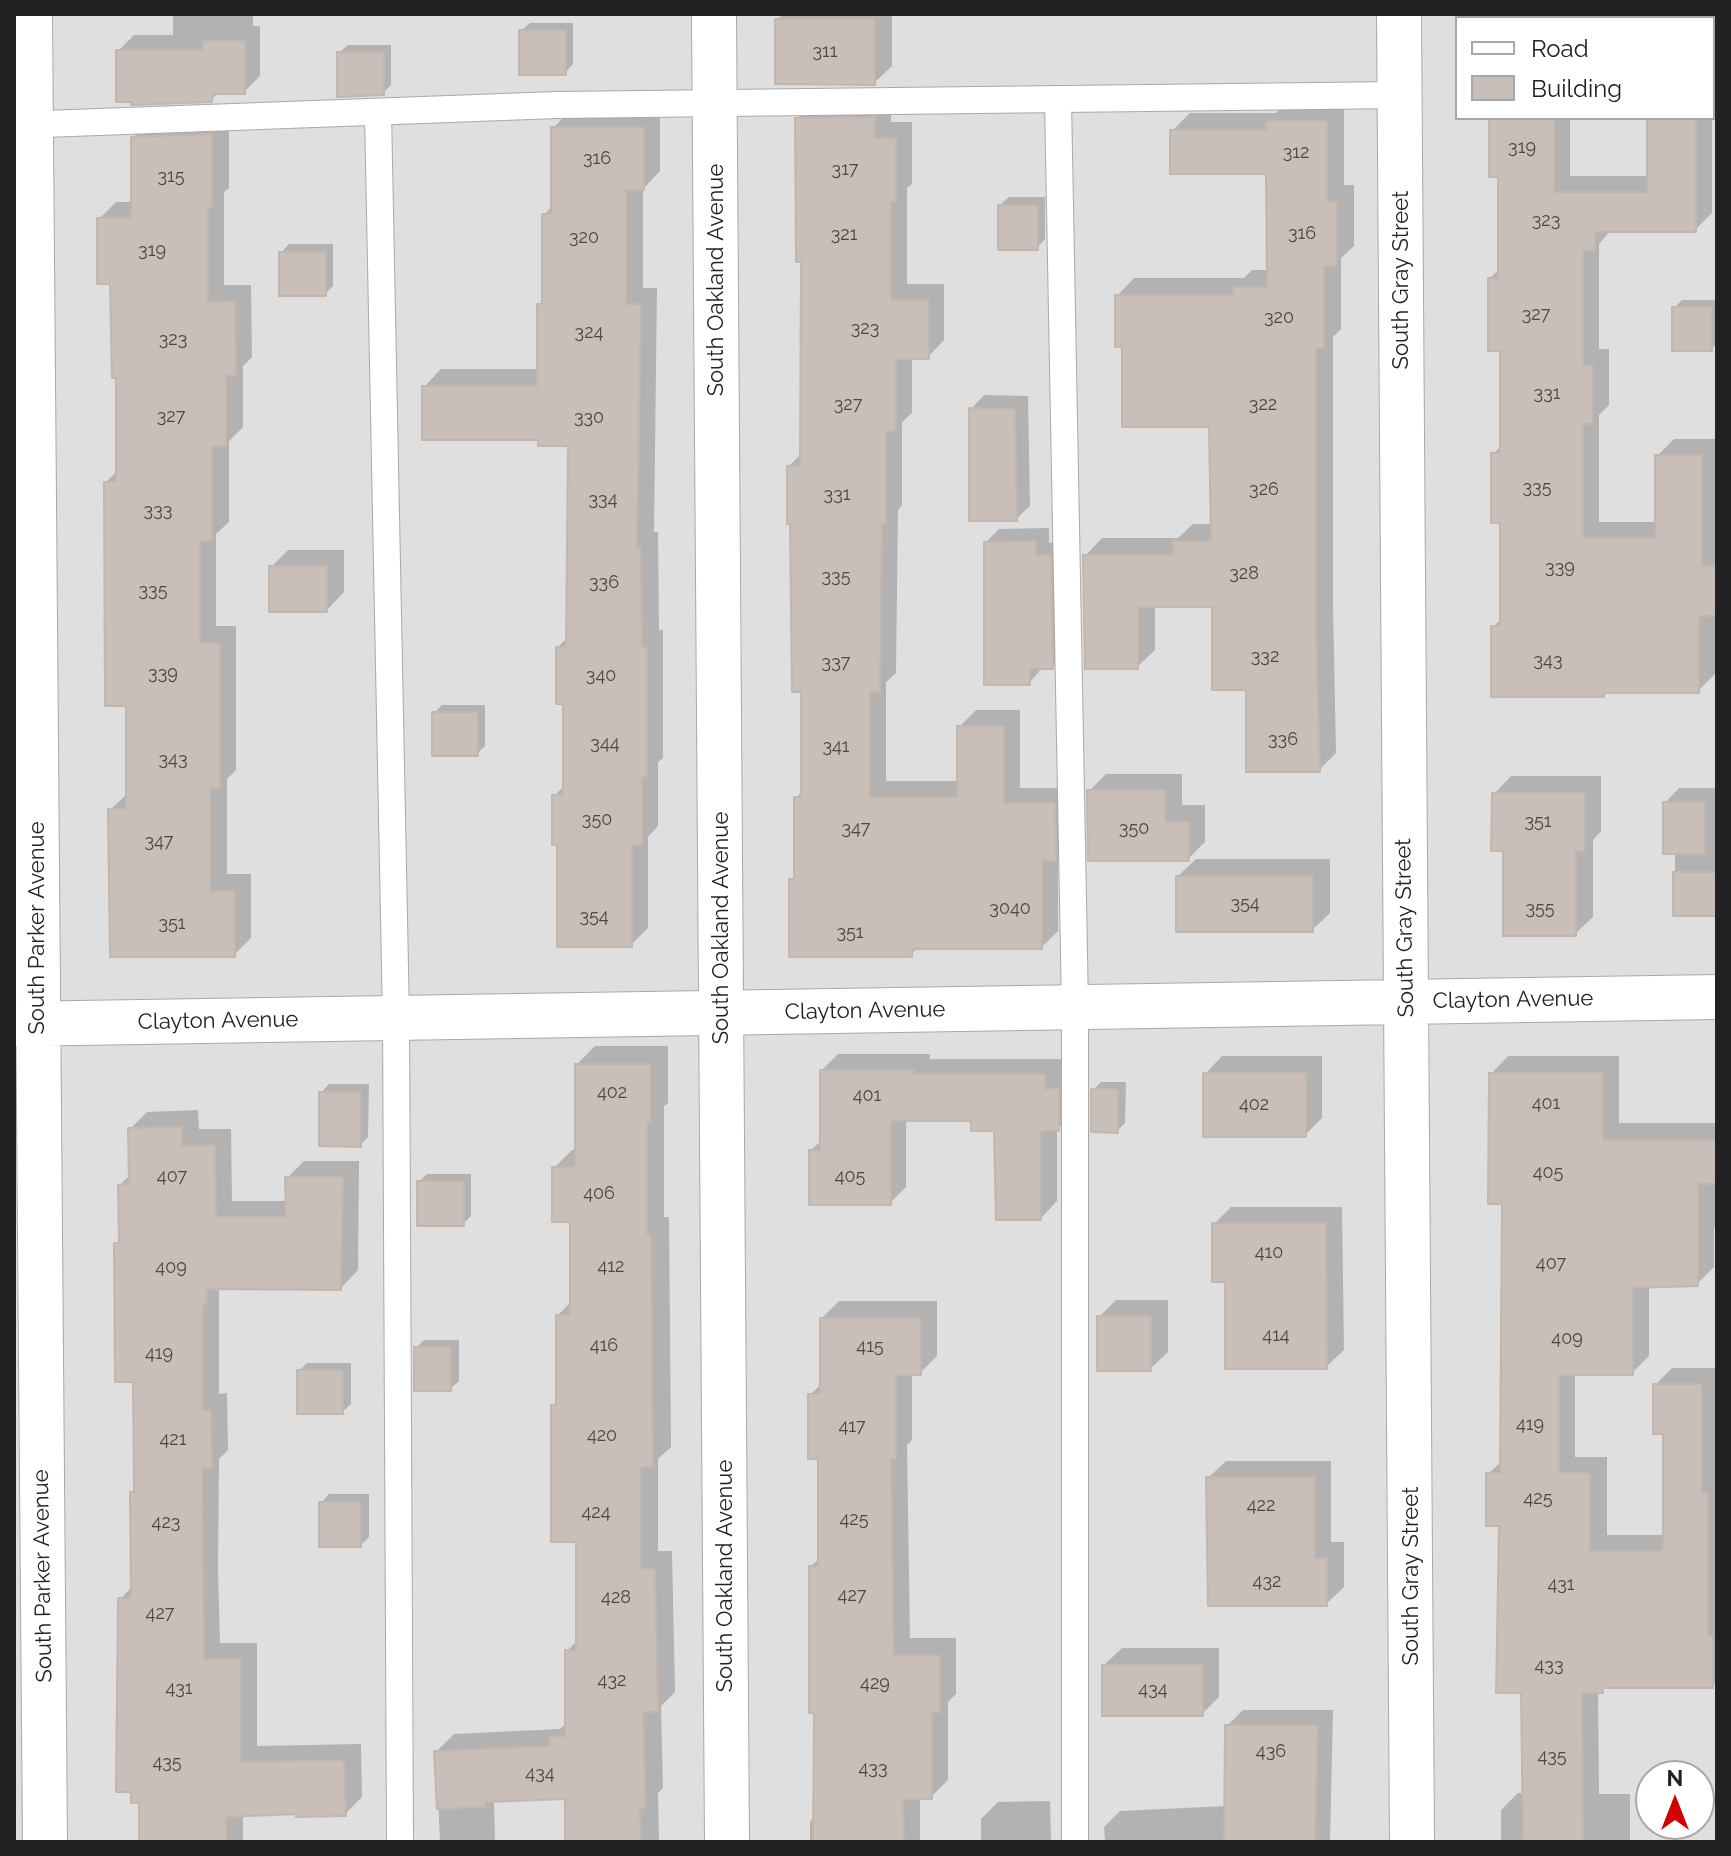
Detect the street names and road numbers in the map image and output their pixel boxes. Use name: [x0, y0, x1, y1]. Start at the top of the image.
street label: South Oakland Avenue: [703, 164, 729, 396]
street label: South Gray Street: [1388, 191, 1414, 369]
street label: South Oakland Avenue: [708, 812, 734, 1044]
street label: South Parker Avenue: [24, 821, 50, 1035]
street label: South Gray Street: [1390, 838, 1420, 1018]
street label: Clayton Avenue: [1433, 985, 1593, 1015]
street label: Clayton Avenue: [785, 996, 945, 1026]
street label: Clayton Avenue: [138, 1006, 298, 1036]
street label: South Oakland Avenue: [712, 1460, 738, 1692]
street label: South Parker Avenue: [28, 1469, 58, 1683]
street label: South Gray Street: [1398, 1487, 1424, 1665]

